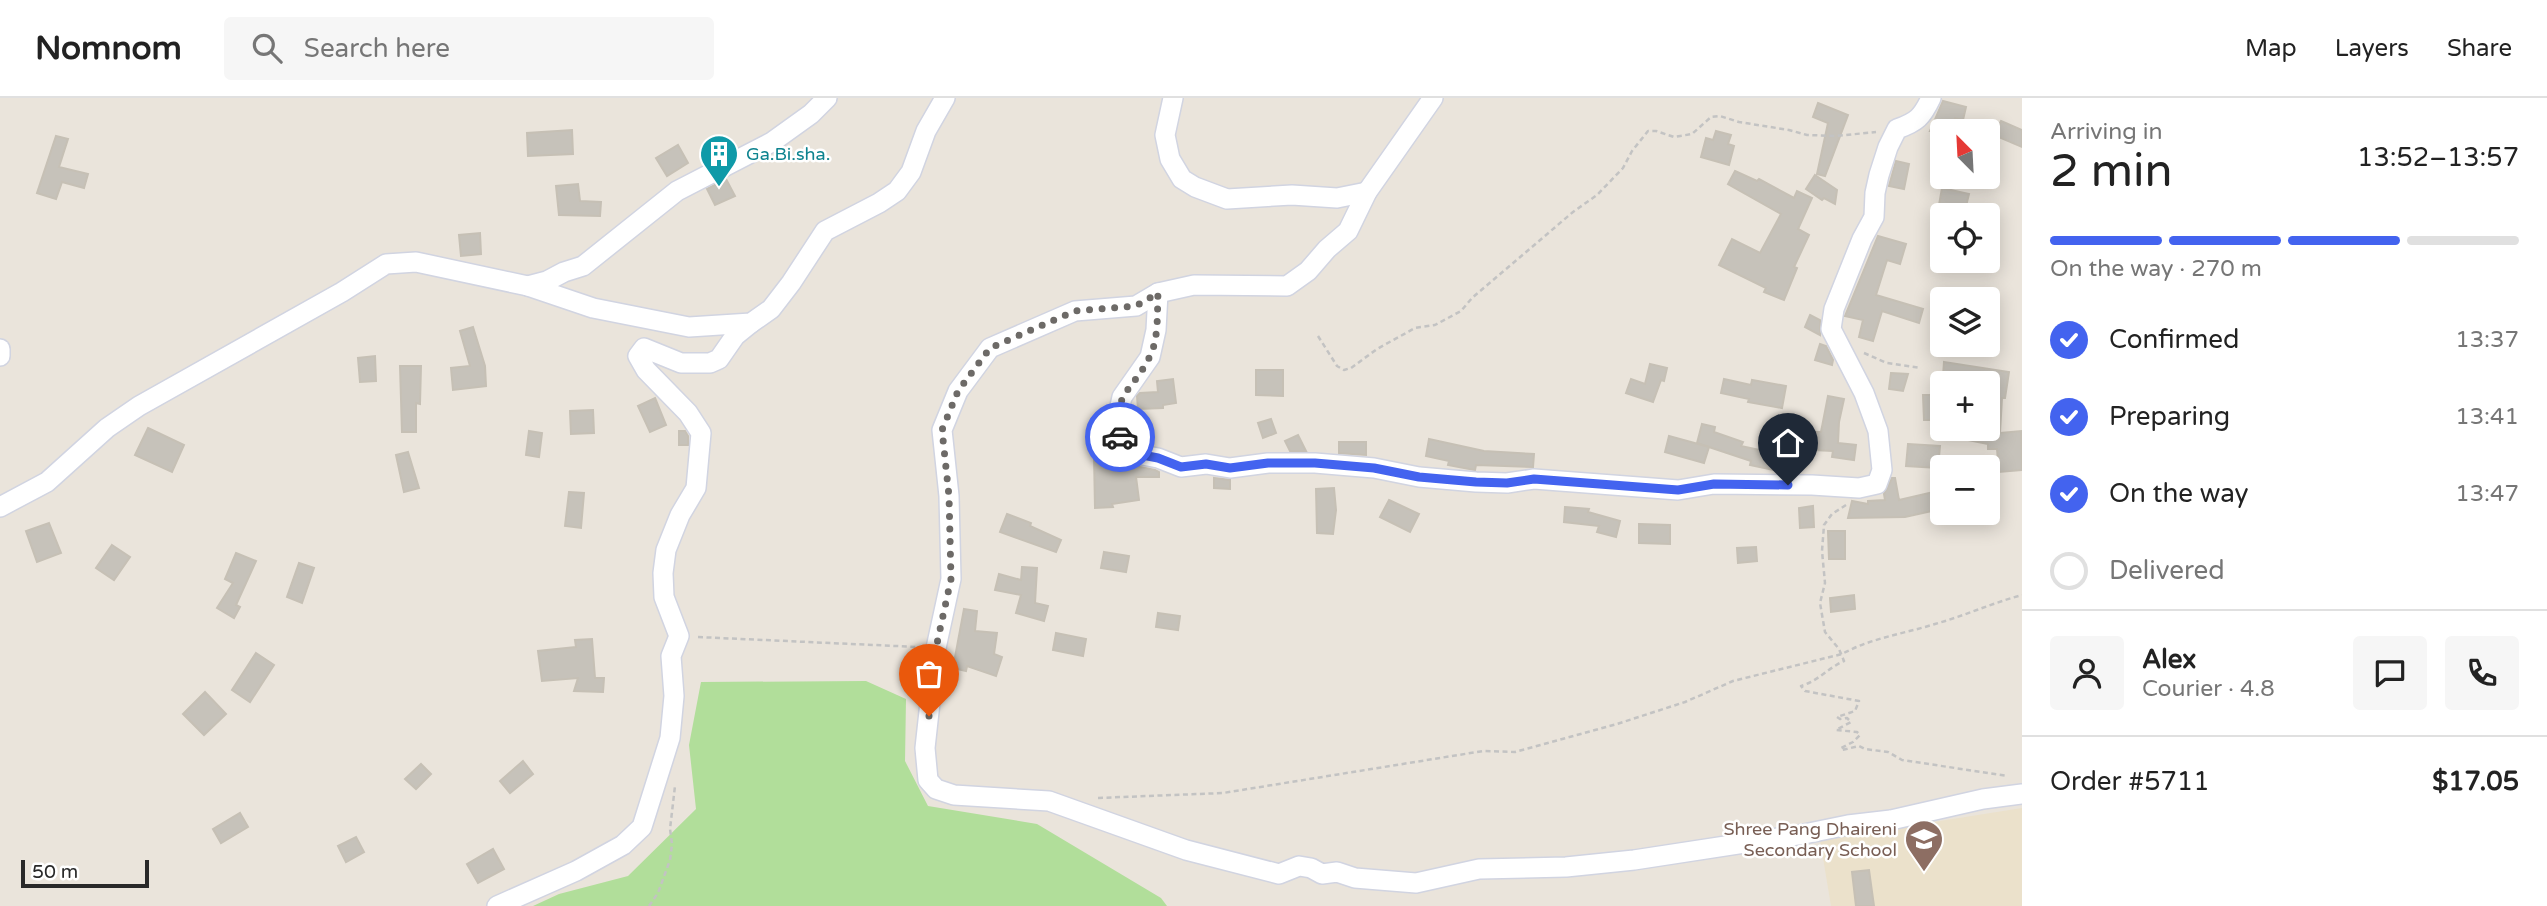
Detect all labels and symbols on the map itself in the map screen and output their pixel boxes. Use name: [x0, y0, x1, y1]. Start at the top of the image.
north arrow: [1930, 119, 2000, 189]
building icon: Ga.Bi.sha.: [698, 133, 740, 188]
place label: Ga.Bi.sha.: [746, 143, 830, 165]
courier: [1085, 402, 1155, 472]
pin: [1758, 413, 1818, 485]
pin: [899, 644, 959, 716]
place label: Shree Pang Dhaireni Secondary School: [1723, 818, 1897, 861]
school or university icon: Shree Pang Dhaireni Secondary School: [1903, 818, 1945, 873]
scale bar: [21, 857, 149, 889]

